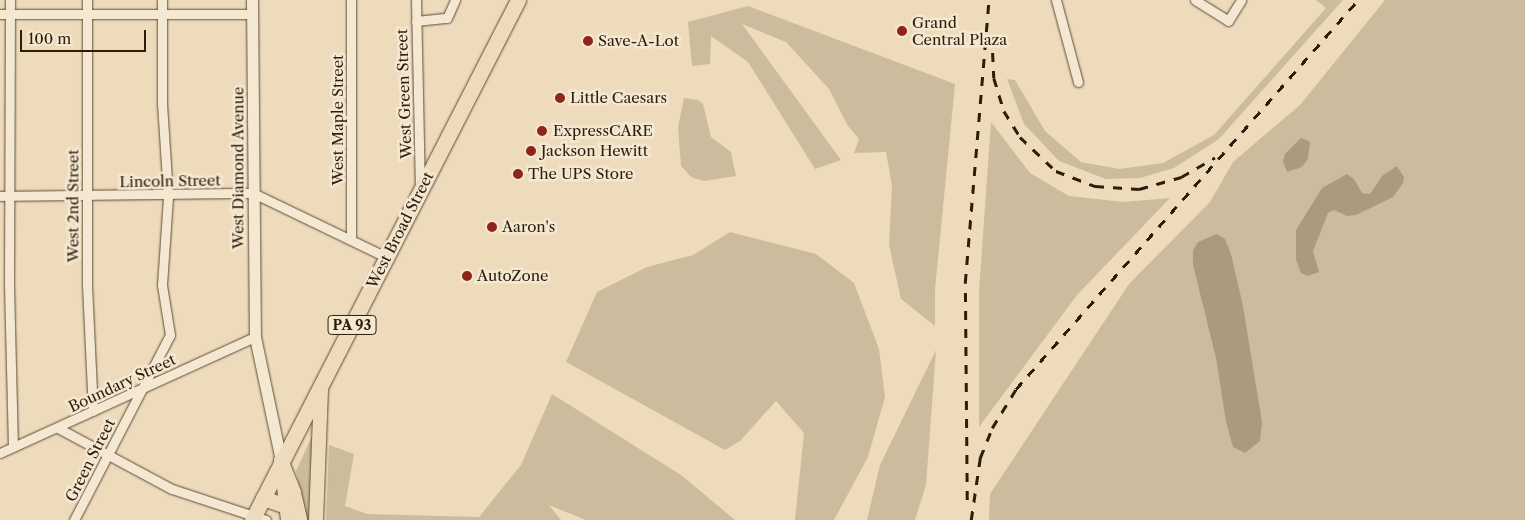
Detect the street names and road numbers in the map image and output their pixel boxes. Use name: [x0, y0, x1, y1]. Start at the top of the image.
street label: West Green Street: [393, 29, 415, 159]
street label: West Maple Street: [329, 55, 347, 185]
street label: West Diamond Avenue: [229, 87, 247, 249]
street label: West 2nd Street: [64, 150, 82, 262]
street label: West Broad Street: [363, 169, 437, 291]
street label: Lincoln Street: [119, 171, 221, 191]
road number: PA 93: [327, 314, 377, 336]
street label: Boundary Street: [65, 350, 179, 416]
street label: Green Street: [61, 415, 119, 505]

